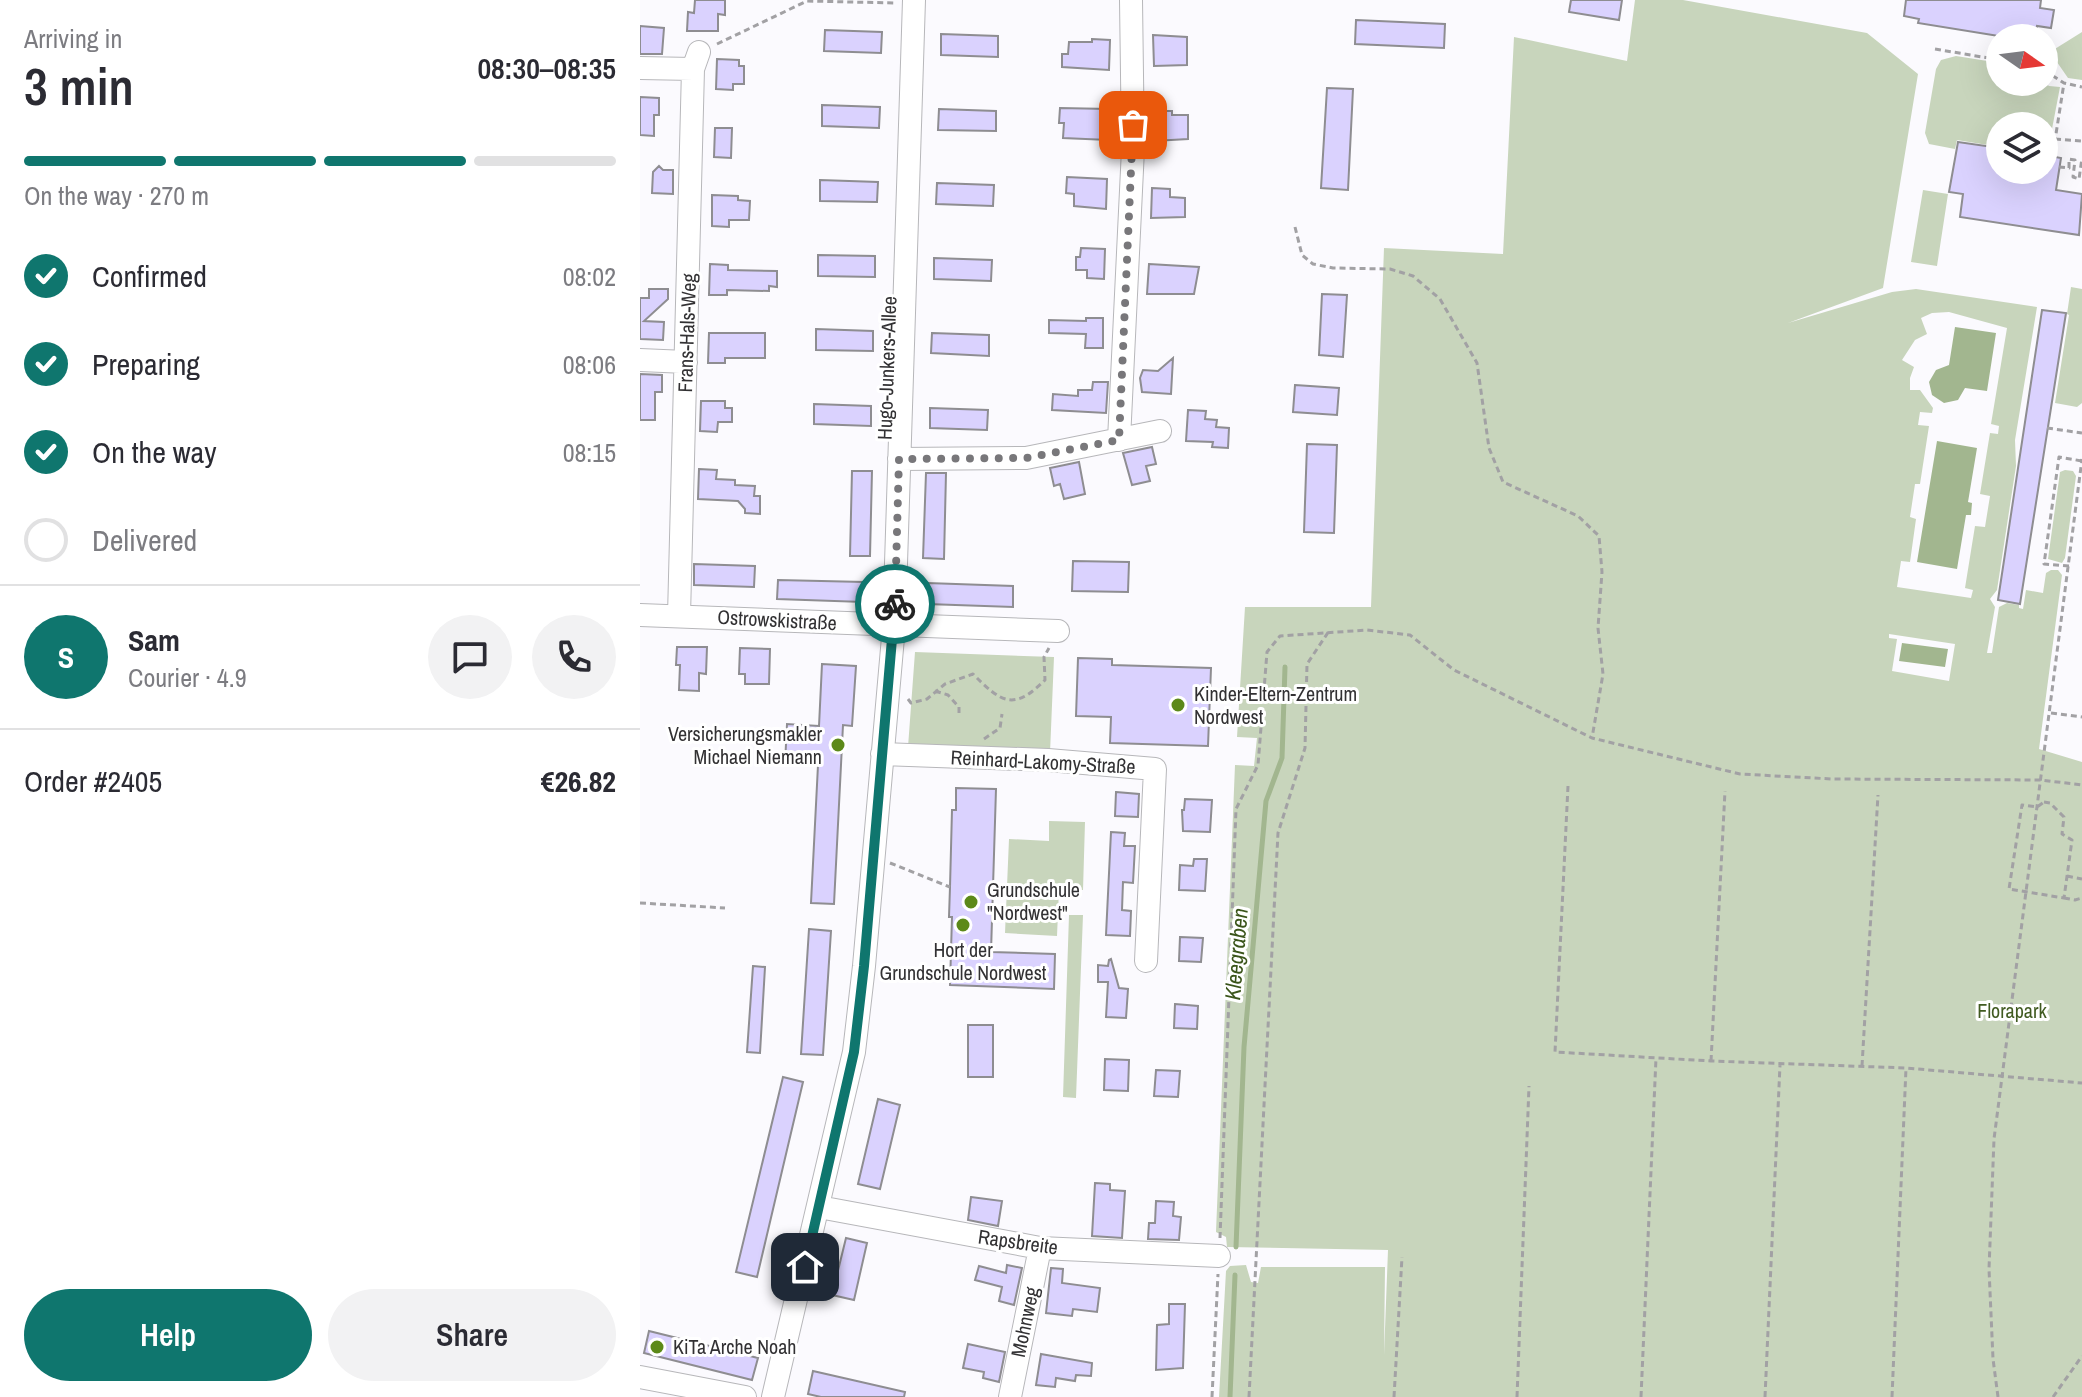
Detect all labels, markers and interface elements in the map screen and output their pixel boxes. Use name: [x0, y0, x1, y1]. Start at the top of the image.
text: Arriving in: [24, 21, 122, 56]
north arrow: [1986, 24, 2058, 96]
map controls: [1986, 24, 2058, 184]
text: 08:30–08:35: [477, 48, 616, 88]
text: 3 min: [24, 51, 134, 121]
pin: [1099, 91, 1167, 159]
icon: bag: [1111, 103, 1155, 147]
button: layers: [1986, 112, 2058, 184]
text: On the way · 270 m: [24, 178, 209, 213]
icon: check: [24, 254, 68, 298]
text: Confirmed: [92, 256, 207, 296]
text: 08:02: [563, 259, 616, 294]
street label: Frans-Hals-Weg: [671, 273, 702, 393]
street label: Hugo-Junkers-Allee: [870, 296, 903, 440]
icon: check: [24, 342, 68, 386]
text: Preparing: [92, 344, 200, 384]
text: 08:06: [563, 347, 616, 382]
icon: check: [24, 430, 68, 474]
text: On the way: [92, 432, 216, 472]
text: 08:15: [563, 435, 616, 470]
text: Delivered: [92, 520, 197, 560]
courier: [855, 564, 935, 644]
icon: bike: [873, 582, 917, 626]
street label: Ostrowskistraße: [717, 603, 837, 636]
button: chat: [428, 615, 512, 699]
button: phone: [532, 615, 616, 699]
text: Sam: [128, 620, 180, 660]
text: S: [58, 637, 74, 677]
text: Courier · 4.9: [128, 660, 247, 695]
place label: Kinder-Eltern-Zentrum Nordwest: [1194, 680, 1357, 730]
marker: Kinder-Eltern-Zentrum Nordwest: [1169, 696, 1187, 714]
place label: Versicherungsmakler Michael Niemann: [668, 720, 823, 770]
marker: Versicherungsmakler Michael Niemann: [829, 736, 847, 754]
street label: Reinhard-Lakomy-Straße: [950, 743, 1136, 780]
text: Order #2405: [24, 761, 162, 801]
text: €26.82: [541, 761, 616, 801]
place label: Grundschule "Nordwest": [987, 876, 1080, 926]
marker: Grundschule "Nordwest": [962, 893, 980, 911]
water label: Kleegraben: [1217, 907, 1255, 1001]
marker: Hort der Grundschule Nordwest: [954, 916, 972, 934]
place label: Hort der Grundschule Nordwest: [880, 936, 1047, 986]
park label: Florapark: [1977, 997, 2047, 1024]
street label: Rapsbreite: [976, 1223, 1060, 1260]
pin: [771, 1233, 839, 1301]
icon: home: [783, 1245, 827, 1289]
street label: Mohnweg: [1004, 1284, 1045, 1359]
button: Help: [24, 1289, 312, 1381]
button: Share: [328, 1289, 616, 1381]
place label: KiTa Arche Noah: [673, 1333, 796, 1360]
marker: KiTa Arche Noah: [648, 1338, 666, 1356]

